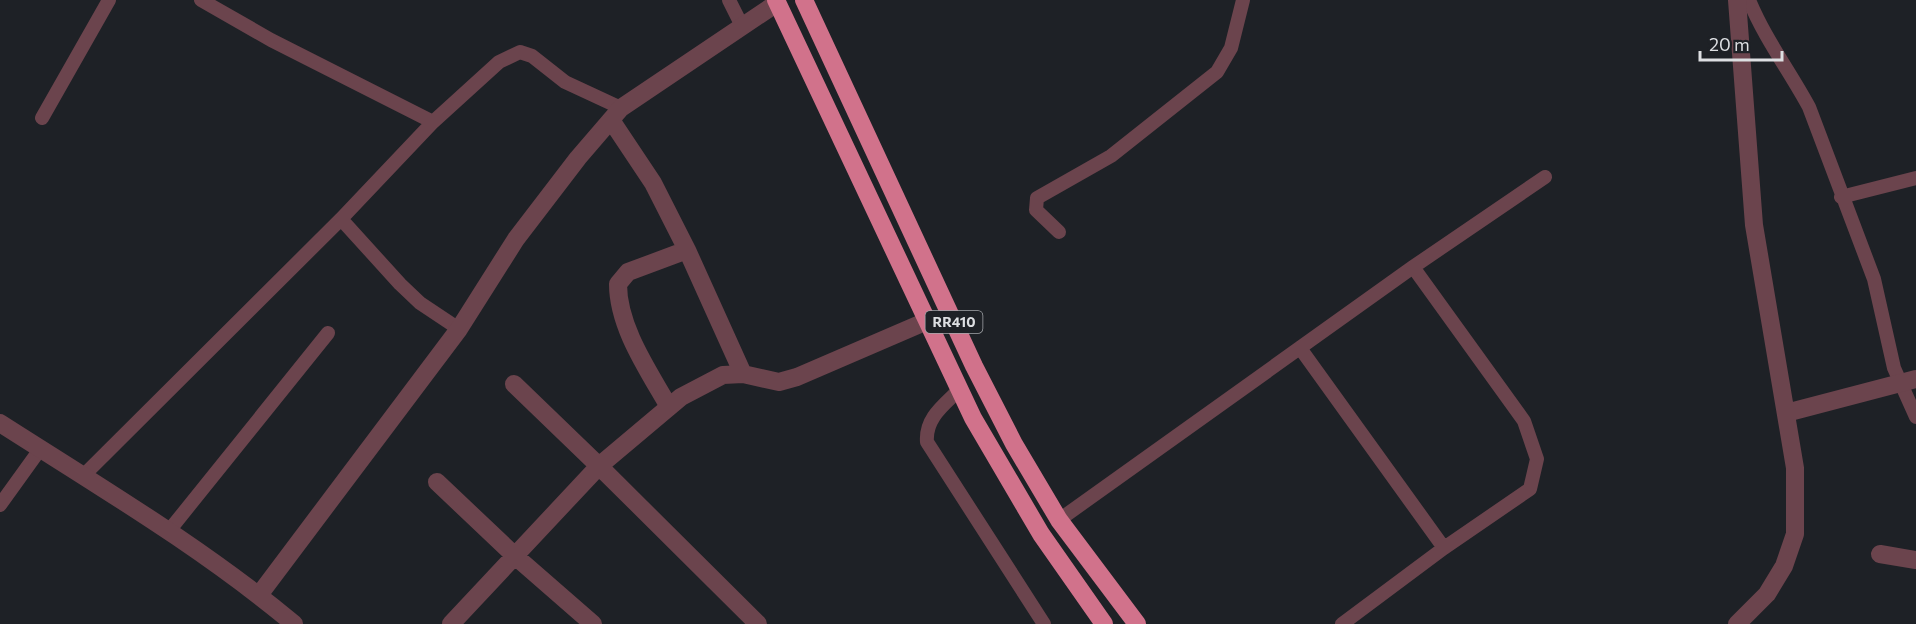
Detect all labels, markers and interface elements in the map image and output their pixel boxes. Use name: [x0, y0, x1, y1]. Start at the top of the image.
scale bar: [1700, 24, 1782, 62]
text: 20 m: [1709, 33, 1750, 55]
road number: RR410: [926, 311, 982, 333]

